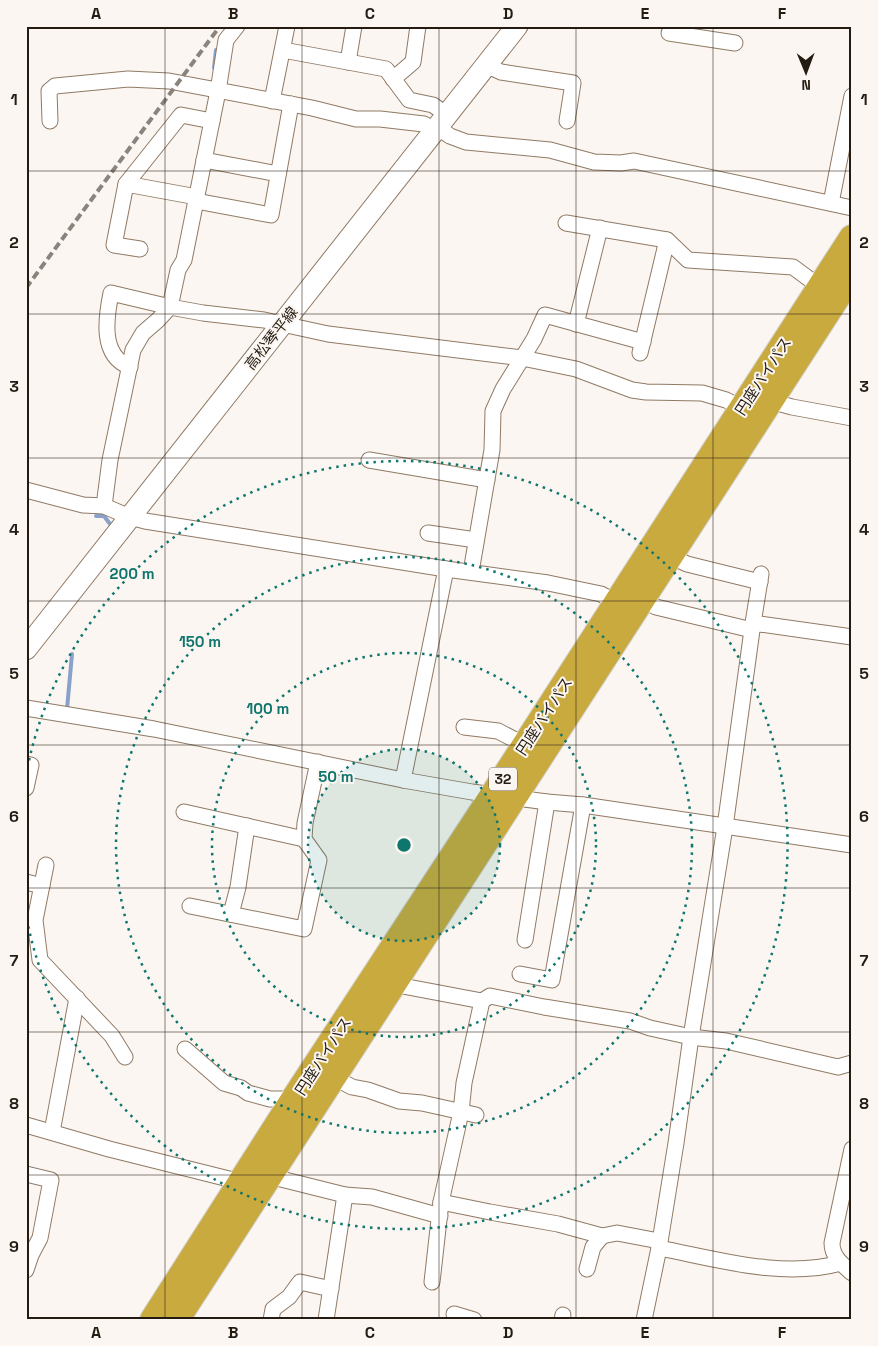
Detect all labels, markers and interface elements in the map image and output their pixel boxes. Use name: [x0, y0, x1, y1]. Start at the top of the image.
text: A: [91, 3, 101, 24]
text: B: [228, 3, 238, 24]
text: C: [365, 3, 375, 24]
text: D: [503, 3, 513, 24]
text: E: [641, 3, 650, 24]
text: F: [778, 3, 787, 24]
north arrow: [780, 48, 830, 98]
text: N: [801, 76, 811, 94]
text: 1: [10, 89, 18, 110]
text: 1: [860, 89, 868, 110]
text: 2: [9, 232, 19, 253]
text: 2: [859, 232, 869, 253]
street label: 高松琴平線: [240, 303, 302, 373]
street label: 円座バイパス: [731, 333, 795, 419]
text: 3: [9, 376, 19, 397]
text: 3: [859, 376, 869, 397]
text: 4: [9, 519, 19, 540]
text: 4: [859, 519, 869, 540]
text: 200 m: [110, 564, 154, 583]
text: 150 m: [179, 632, 221, 651]
text: 5: [9, 663, 19, 684]
text: 5: [859, 663, 869, 684]
street label: 円座バイパス: [512, 673, 576, 759]
text: 100 m: [247, 699, 289, 718]
text: 50 m: [318, 767, 354, 786]
road number: 32: [489, 768, 517, 791]
text: 6: [9, 806, 19, 827]
text: 6: [859, 806, 869, 827]
centre of rings: [395, 836, 413, 854]
text: 7: [10, 950, 19, 971]
text: 7: [860, 950, 869, 971]
street label: 円座バイパス: [291, 1013, 355, 1099]
text: 8: [9, 1093, 19, 1114]
text: 8: [859, 1093, 869, 1114]
text: 9: [9, 1236, 19, 1257]
text: 9: [859, 1236, 869, 1257]
text: A: [91, 1322, 101, 1343]
text: B: [228, 1322, 238, 1343]
text: C: [365, 1322, 375, 1343]
text: D: [503, 1322, 513, 1343]
text: E: [641, 1322, 650, 1343]
text: F: [778, 1322, 787, 1343]

